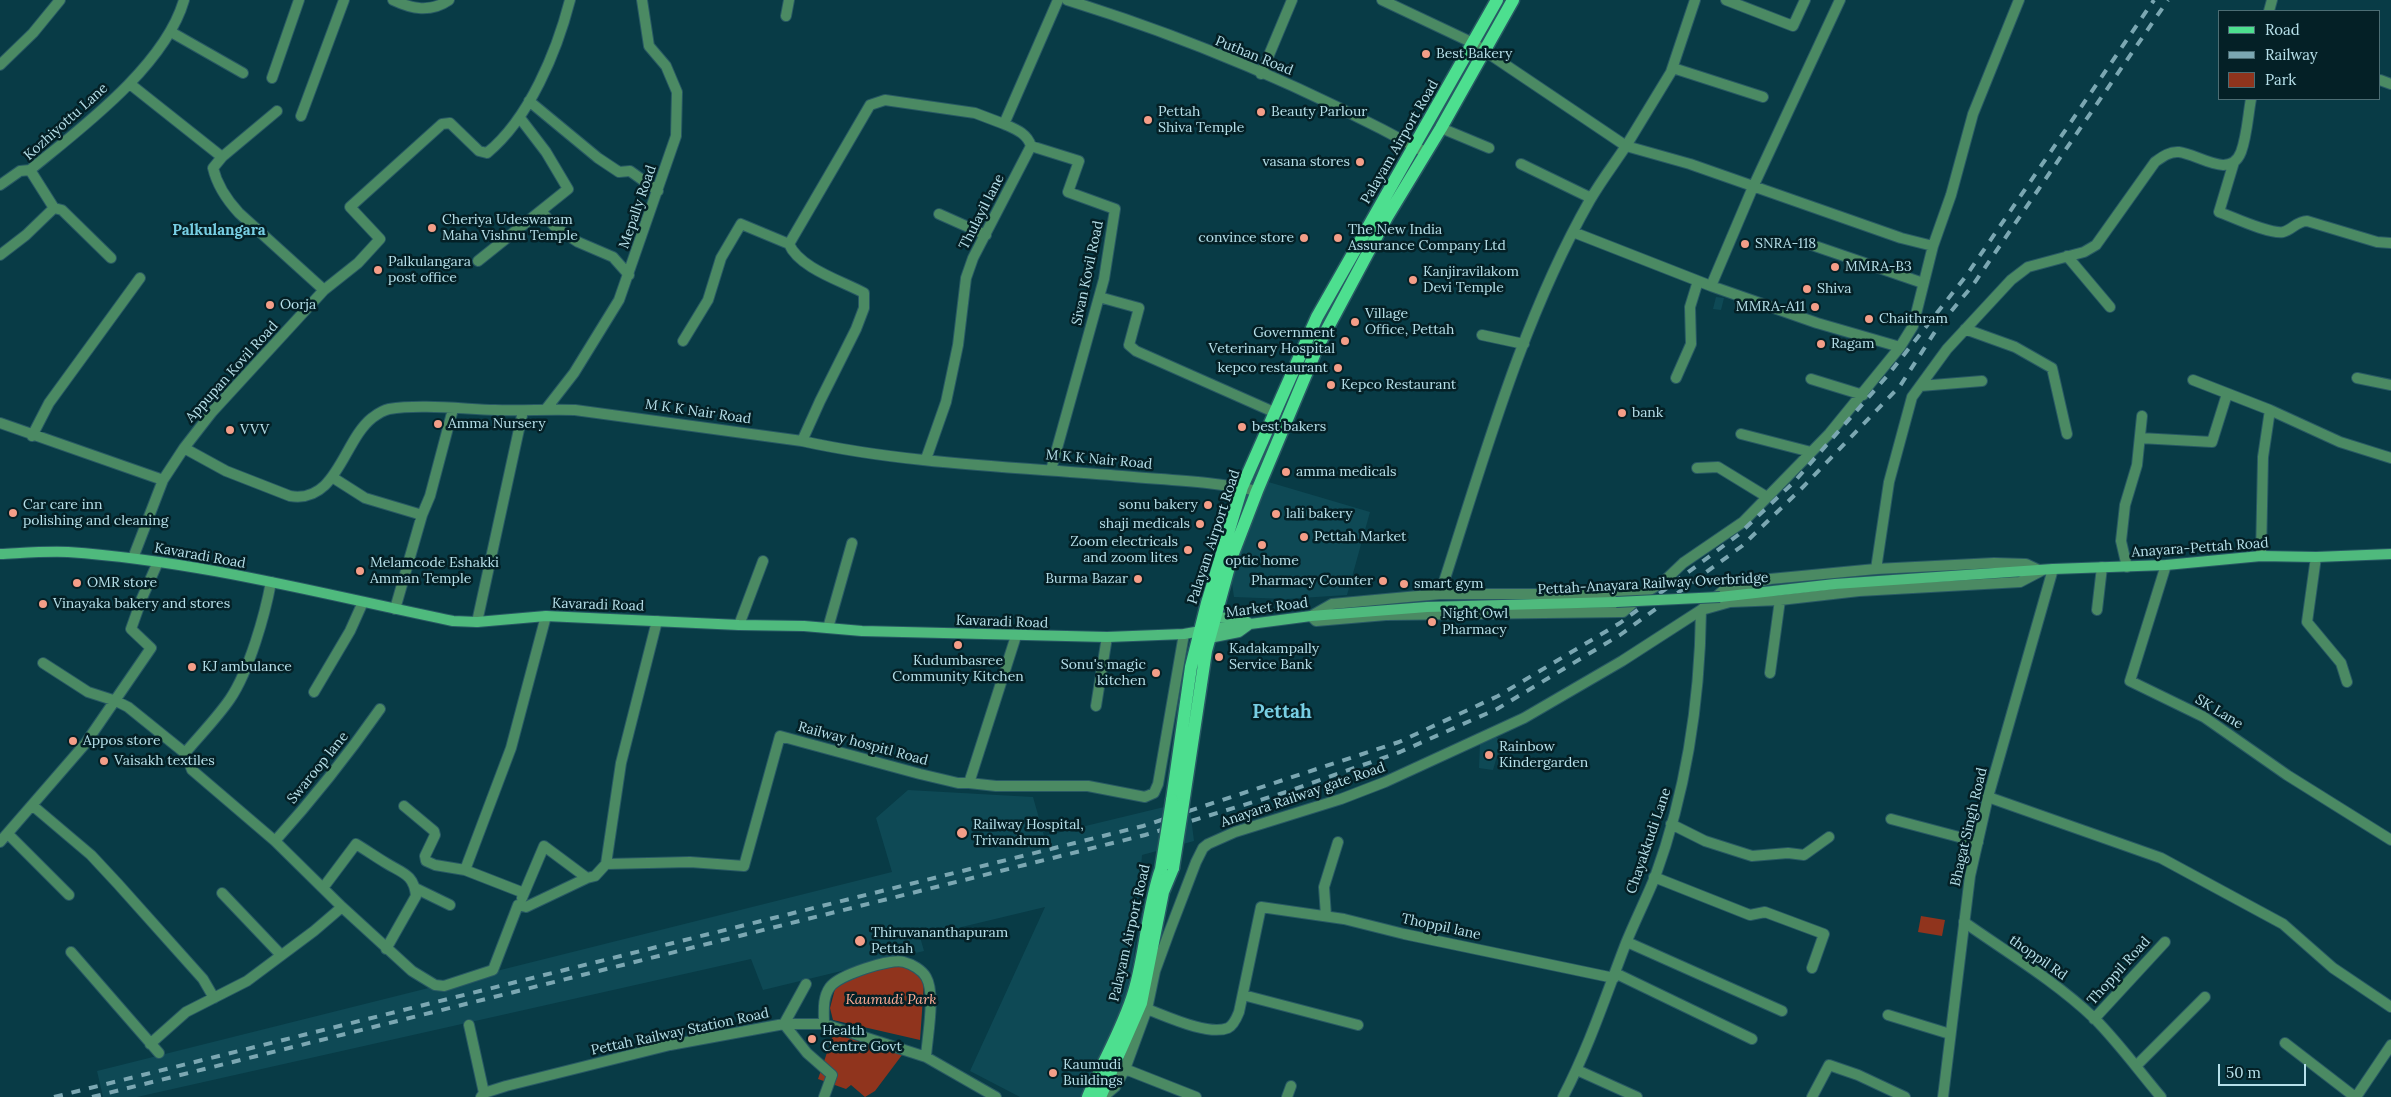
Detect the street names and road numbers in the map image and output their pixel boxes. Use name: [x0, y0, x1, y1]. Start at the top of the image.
street label: Puthan Road: [1213, 33, 1295, 79]
street label: Palayam Airport Road: [1358, 77, 1442, 207]
street label: Kozhiyottu Lane: [21, 80, 111, 164]
street label: Mepally Road: [616, 163, 660, 251]
street label: Thulayil lane: [956, 171, 1008, 253]
street label: Sivan Kovil Road: [1069, 219, 1107, 327]
street label: Appupan Kovil Road: [182, 318, 282, 426]
street label: M K K Nair Road: [644, 396, 752, 428]
street label: M K K Nair Road: [1045, 447, 1153, 473]
street label: Palayam Airport Road: [1184, 468, 1244, 606]
street label: Anayara-Pettah Road: [2131, 535, 2269, 561]
street label: Kavaradi Road: [153, 540, 247, 572]
street label: Pettah-Anayara Railway Overbridge: [1537, 570, 1769, 598]
street label: Kavaradi Road: [552, 595, 644, 615]
street label: Market Road: [1225, 595, 1309, 621]
street label: Kavaradi Road: [956, 612, 1048, 632]
street label: SK Lane: [2192, 691, 2246, 733]
street label: Railway hospitl Road: [796, 719, 930, 769]
street label: Swaroop lane: [284, 729, 352, 807]
street label: Anayara Railway gate Road: [1219, 759, 1387, 831]
street label: Bhagat Singh Road: [1947, 766, 1991, 888]
street label: Chayakkudi Lane: [1623, 786, 1675, 896]
street label: Palayam Airport Road: [1106, 863, 1154, 1003]
street label: Thoppil lane: [1400, 910, 1482, 944]
street label: thoppil Rd: [2006, 932, 2070, 984]
street label: Thoppil Road: [2084, 933, 2154, 1009]
street label: Pettah Railway Station Road: [589, 1005, 771, 1059]

